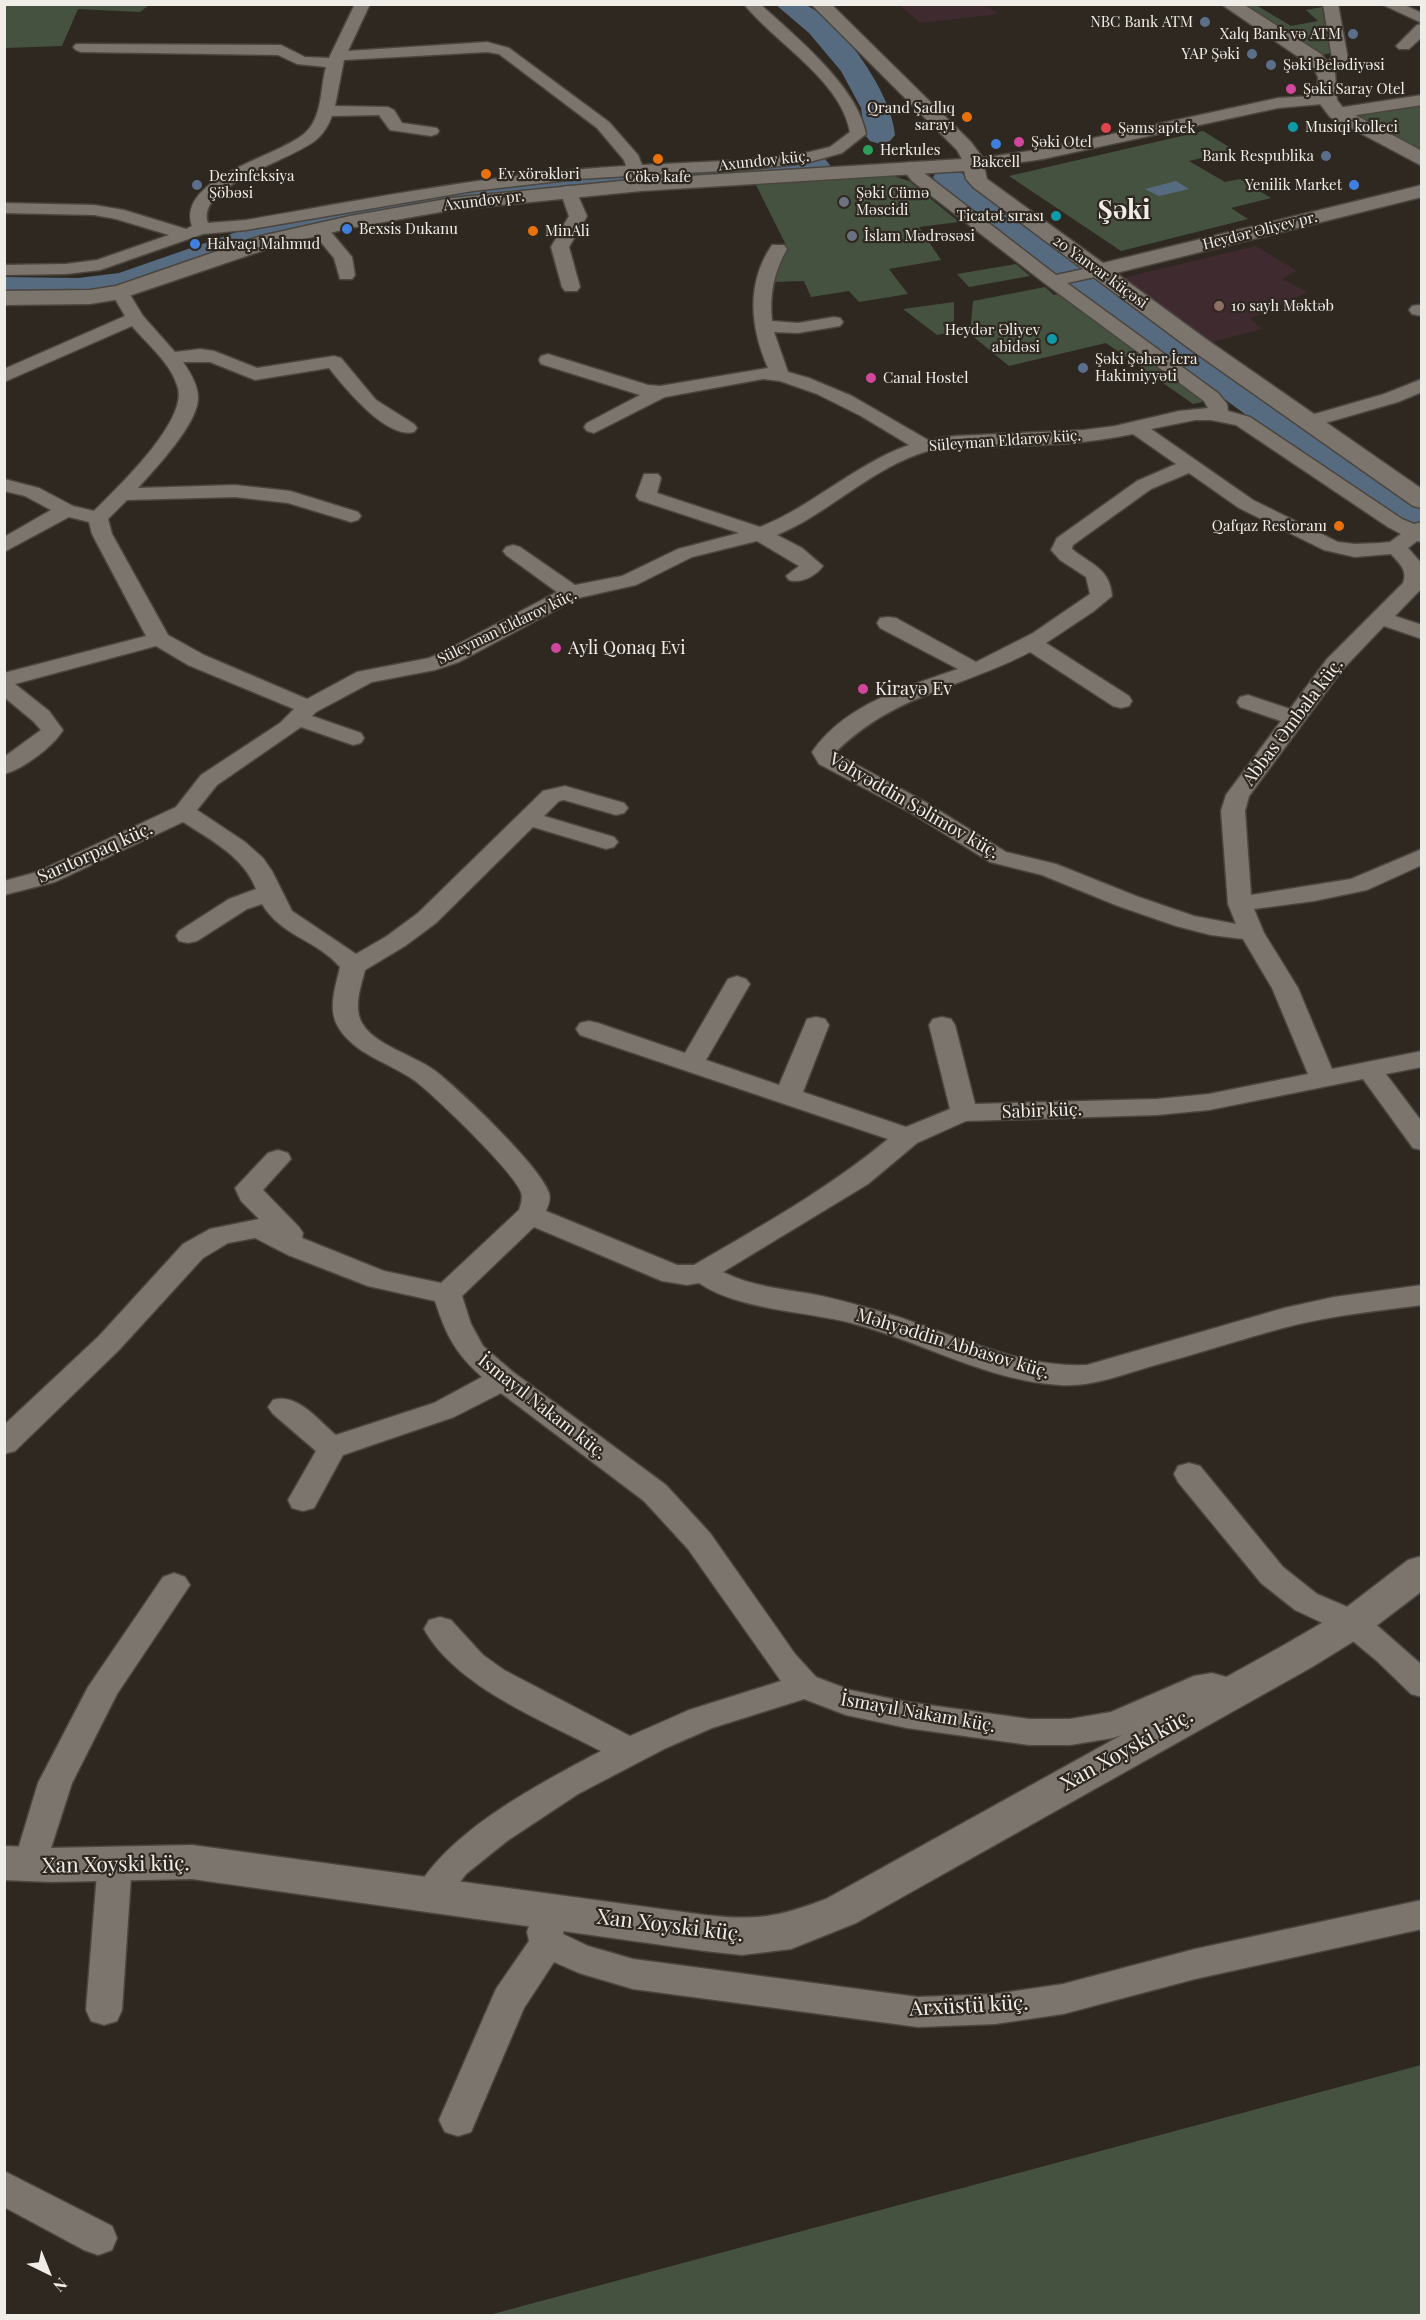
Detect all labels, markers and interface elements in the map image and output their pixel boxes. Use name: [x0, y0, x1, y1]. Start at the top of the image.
place label: NBC Bank ATM: [1090, 13, 1193, 31]
marker: NBC Bank ATM: [1198, 15, 1212, 29]
place label: Xalq Bank və ATM: [1220, 25, 1341, 43]
marker: Xalq Bank və ATM: [1346, 27, 1360, 41]
place label: YAP Şəki: [1181, 45, 1240, 63]
marker: YAP Şəki: [1245, 47, 1259, 61]
place label: Şəki Belədiyəsi: [1283, 56, 1385, 74]
marker: Şəki Belədiyəsi: [1264, 58, 1278, 72]
place label: Şəki Saray Otel: [1303, 80, 1405, 98]
marker: Şəki Saray Otel: [1284, 82, 1298, 96]
place label: Qrand Şadlıq sarayı: [867, 99, 955, 134]
marker: Qrand Şadlıq sarayı: [960, 110, 974, 124]
place label: Musiqi kolleci: [1305, 118, 1398, 136]
place label: Şəms aptek: [1118, 119, 1195, 137]
marker: Musiqi kolleci: [1286, 120, 1300, 134]
marker: Şəms aptek: [1099, 121, 1113, 135]
place label: Şəki Otel: [1031, 133, 1092, 151]
marker: Şəki Otel: [1012, 135, 1026, 149]
marker: Bakcell: [989, 137, 1003, 151]
place label: Herkules: [880, 141, 940, 159]
marker: Herkules: [861, 143, 875, 157]
street label: Axundov küç.: [718, 147, 810, 175]
place label: Bank Respublika: [1202, 147, 1314, 165]
marker: Bank Respublika: [1319, 149, 1333, 163]
marker: Cökə kafe: [651, 152, 665, 166]
place label: Bakcell: [972, 153, 1020, 171]
place label: Ev xörəkləri: [498, 165, 580, 183]
place label: Dezinfeksiya Şöbəsi: [209, 167, 295, 202]
marker: Ev xörəkləri: [479, 167, 493, 181]
place label: Cökə kafe: [625, 168, 691, 186]
place label: Yenilik Market: [1245, 176, 1342, 194]
marker: Dezinfeksiya Şöbəsi: [190, 178, 204, 192]
marker: Yenilik Market: [1347, 178, 1361, 192]
place label: Şəki Cümə Məscidi: [856, 184, 929, 219]
street label: Axundov pr.: [442, 187, 526, 215]
marker: Şəki Cümə Məscidi: [837, 195, 851, 209]
district label: Şəki: [1098, 195, 1150, 227]
place label: Ticatət sırası: [957, 207, 1044, 225]
street label: Heydər Əliyev pr.: [1201, 208, 1319, 254]
marker: Ticatət sırası: [1049, 209, 1063, 223]
place label: Bexsis Dukanu: [359, 220, 458, 238]
marker: Bexsis Dukanu: [340, 222, 354, 236]
place label: MinAli: [545, 222, 590, 240]
marker: MinAli: [526, 224, 540, 238]
place label: İslam Mədrəsəsi: [864, 227, 975, 245]
marker: İslam Mədrəsəsi: [845, 229, 859, 243]
street label: 20 Yanvar küçəsi: [1049, 232, 1151, 312]
place label: Halvaçı Mahmud: [207, 235, 320, 253]
marker: Halvaçı Mahmud: [188, 237, 202, 251]
place label: 10 saylı Məktəb: [1231, 297, 1334, 315]
marker: 10 saylı Məktəb: [1212, 299, 1226, 313]
place label: Heydər Əliyev abidəsi: [945, 321, 1040, 356]
marker: Heydər Əliyev abidəsi: [1045, 332, 1059, 346]
place label: Şəki Şəhər İcra Hakimiyyəti: [1095, 350, 1197, 385]
marker: Şəki Şəhər İcra Hakimiyyəti: [1076, 361, 1090, 375]
place label: Canal Hostel: [883, 369, 968, 387]
marker: Canal Hostel: [864, 371, 878, 385]
street label: Süleyman Eldarov küç.: [928, 427, 1082, 455]
place label: Qafqaz Restoranı: [1212, 517, 1327, 535]
marker: Qafqaz Restoranı: [1332, 519, 1346, 533]
street label: Süleyman Eldarov küç.: [435, 585, 579, 669]
place label: Ayli Qonaq Evi: [568, 637, 685, 659]
marker: Ayli Qonaq Evi: [549, 641, 563, 655]
street label: Abbas Əmbala küç.: [1238, 654, 1348, 790]
place label: Kirayə Ev: [875, 678, 952, 700]
marker: Kirayə Ev: [856, 682, 870, 696]
street label: Vəhyəddin Səlimov küç.: [825, 748, 1003, 864]
street label: Sarıtorpaq küç.: [34, 818, 156, 888]
street label: Sabir küç.: [1002, 1099, 1082, 1123]
street label: Məhyəddin Abbasov küç.: [854, 1304, 1052, 1384]
street label: İsmayıl Nakam küç.: [474, 1350, 610, 1464]
street label: İsmayıl Nakam küç.: [839, 1689, 997, 1737]
street label: Xan Xoyski küç.: [1056, 1703, 1198, 1797]
street label: Xan Xoyski küç.: [42, 1851, 190, 1879]
street label: Xan Xoyski küç.: [595, 1905, 745, 1947]
street label: Arxüstü küç.: [909, 1990, 1029, 2022]
north arrow: [18, 2242, 78, 2302]
text: N: [49, 2274, 72, 2297]

